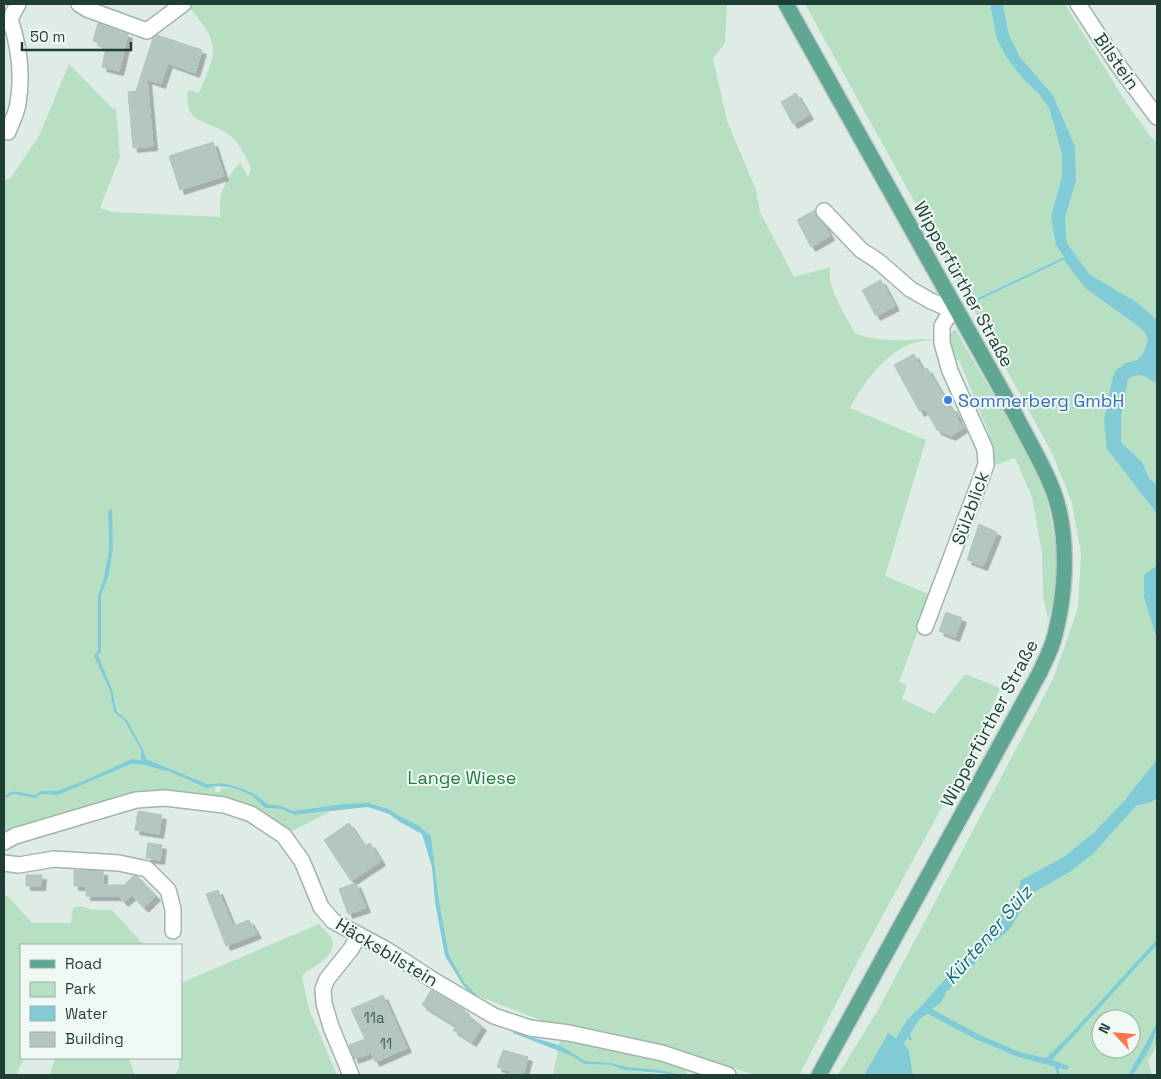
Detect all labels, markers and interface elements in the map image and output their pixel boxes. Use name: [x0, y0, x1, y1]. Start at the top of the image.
scale bar: [22, 20, 131, 52]
text: 50 m: [30, 27, 65, 46]
street label: Bilstein: [1089, 28, 1145, 94]
street label: Wipperfürther Straße: [909, 197, 1019, 371]
place label: Sommerberg GmbH: [958, 389, 1124, 412]
marker: Sommerberg GmbH: [942, 394, 954, 406]
street label: Sülzblick: [946, 468, 994, 548]
street label: Wipperfürther Straße: [935, 635, 1043, 811]
park label: Lange Wiese: [408, 766, 516, 789]
water label: Kürtener Sülz: [938, 880, 1038, 989]
street label: Häcksbilstein: [332, 912, 442, 992]
legend: [20, 944, 182, 1059]
text: Road: [65, 954, 102, 973]
text: Park: [65, 979, 96, 998]
text: Water: [65, 1004, 108, 1023]
house number: 11a: [363, 1008, 385, 1027]
north arrow: [1091, 1009, 1141, 1059]
text: N: [1094, 1020, 1114, 1036]
text: Building: [65, 1029, 124, 1048]
house number: 11: [380, 1034, 392, 1053]

